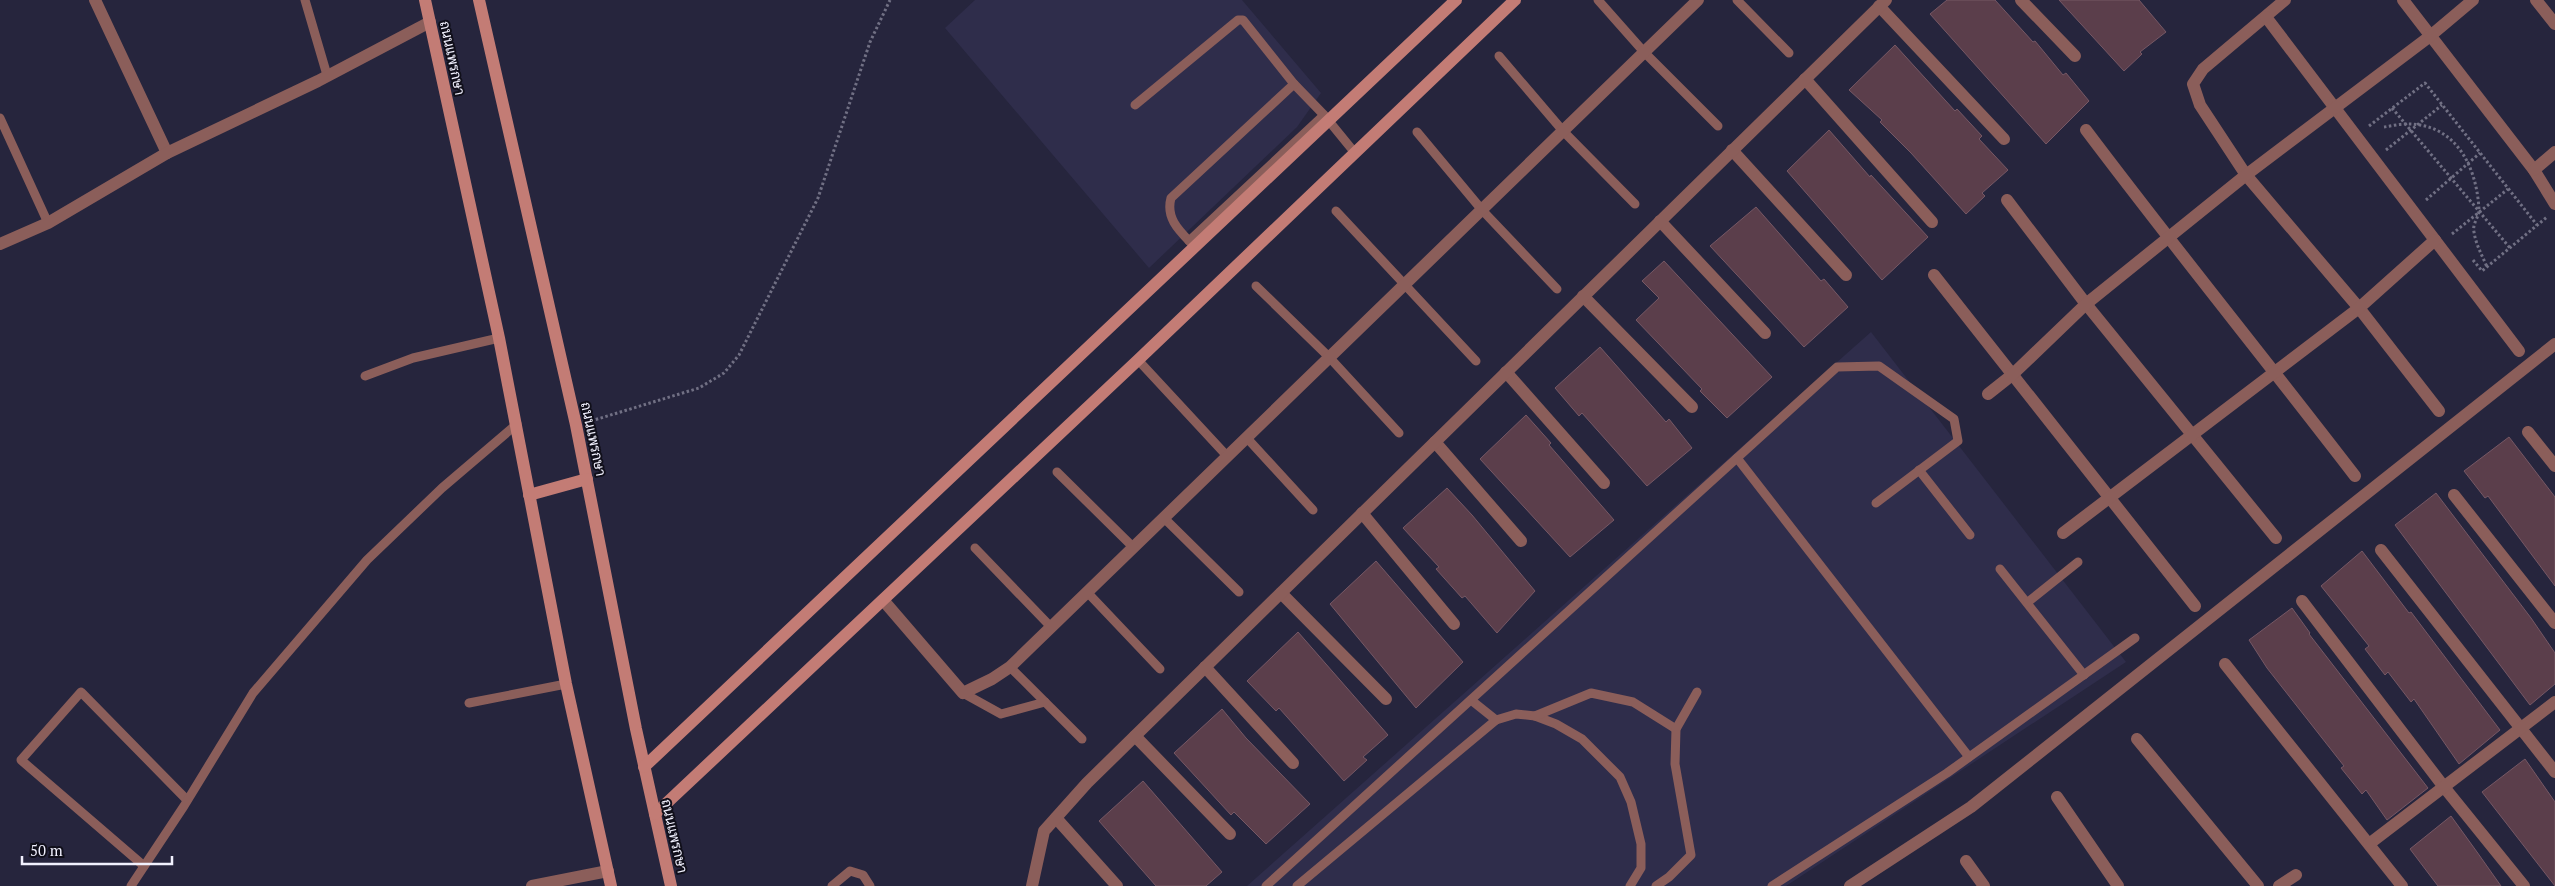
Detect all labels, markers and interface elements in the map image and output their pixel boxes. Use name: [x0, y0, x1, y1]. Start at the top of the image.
street label: ถนนแพรกษา: [436, 19, 470, 97]
street label: ถนนแพรกษา: [577, 400, 611, 478]
street label: ถนนแพรกษา: [657, 797, 693, 875]
scale bar: [22, 834, 172, 866]
text: 50 m: [30, 840, 63, 860]

